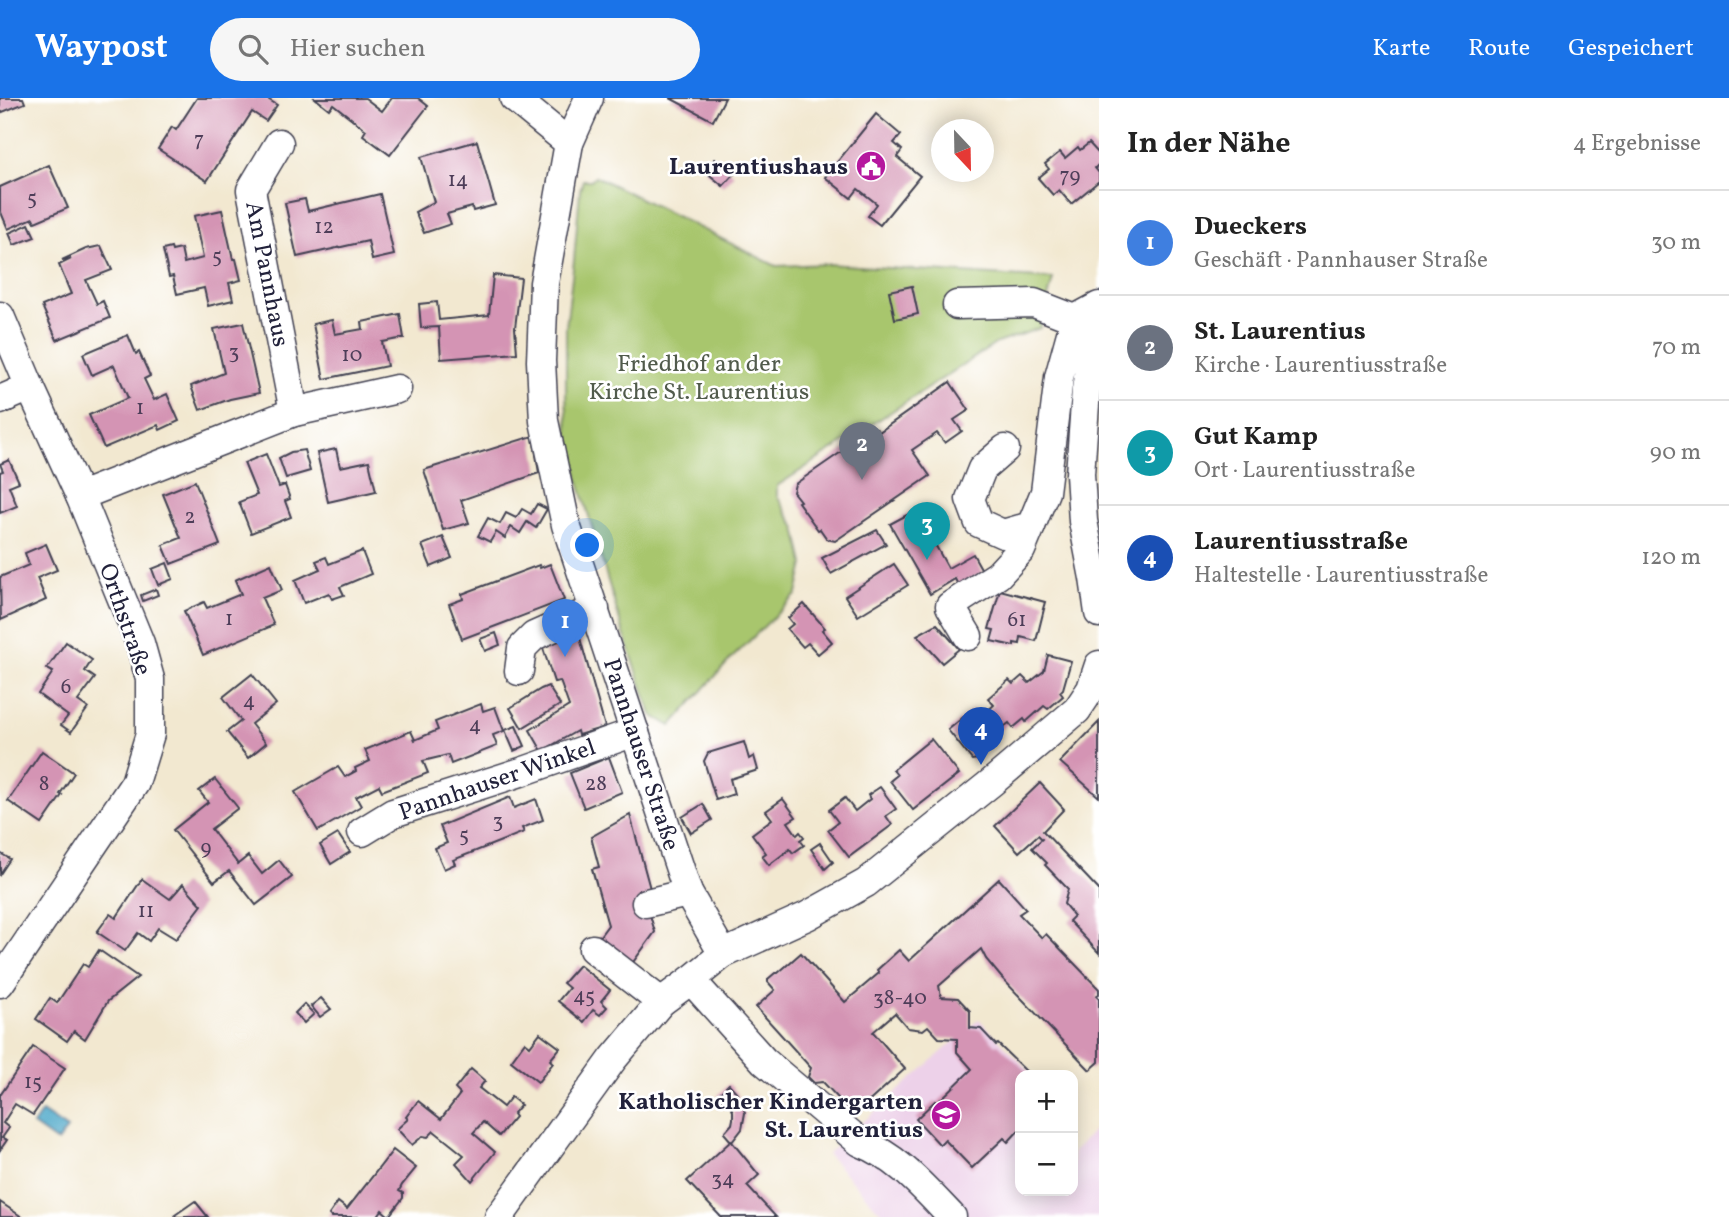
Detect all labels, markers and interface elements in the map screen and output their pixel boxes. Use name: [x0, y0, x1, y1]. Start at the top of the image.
search box: [210, 18, 700, 81]
text: Waypost: [35, 26, 168, 72]
icon: search: [234, 30, 272, 68]
text: Hier suchen: [290, 31, 426, 67]
text: Karte: [1373, 32, 1430, 66]
text: Route: [1468, 32, 1530, 66]
text: Gespeichert: [1568, 32, 1694, 66]
north arrow: [931, 119, 994, 182]
text: In der Nähe: [1127, 123, 1291, 165]
house number: 7: [194, 126, 204, 155]
text: 4 Ergebnisse: [1573, 128, 1701, 160]
public building icon: Laurentiushaus: [854, 149, 888, 183]
place label: Laurentiushaus: [669, 151, 848, 185]
house number: 79: [1060, 162, 1081, 191]
house number: 14: [448, 166, 468, 195]
house number: 5: [27, 184, 37, 213]
street label: Am Pannhaus: [235, 199, 297, 350]
text: Dueckers: [1194, 209, 1307, 245]
house number: 12: [314, 213, 334, 242]
text: 1: [1145, 227, 1155, 259]
text: 30 m: [1651, 227, 1701, 259]
house number: 5: [212, 242, 222, 271]
text: Geschäft · Pannhauser Straße: [1194, 245, 1488, 277]
text: St. Laurentius: [1194, 314, 1366, 350]
text: 2: [1144, 332, 1156, 364]
text: 70 m: [1652, 332, 1701, 364]
house number: 3: [229, 338, 239, 367]
house number: 10: [342, 341, 362, 370]
park label: Friedhof an der Kirche St. Laurentius: [589, 348, 809, 410]
text: Kirche · Laurentiusstraße: [1194, 350, 1447, 382]
house number: 1: [136, 394, 144, 423]
text: Gut Kamp: [1194, 419, 1318, 455]
pin: 2: [839, 422, 885, 480]
text: 3: [1144, 437, 1156, 469]
text: 90 m: [1650, 437, 1701, 469]
text: Ort · Laurentiusstraße: [1194, 455, 1415, 487]
pin: 3: [904, 502, 950, 560]
house number: 2: [184, 503, 196, 532]
text: Laurentiusstraße: [1194, 524, 1408, 560]
your location: [570, 528, 604, 562]
text: 4: [1143, 542, 1157, 574]
text: 120 m: [1641, 542, 1701, 574]
street label: Orthstraße: [89, 559, 159, 680]
text: Haltestelle · Laurentiusstraße: [1194, 560, 1488, 592]
pin: 1: [542, 599, 588, 657]
house number: 1: [225, 605, 233, 634]
house number: 61: [1008, 606, 1026, 635]
street label: Pannhauser Straße: [593, 654, 687, 855]
house number: 6: [61, 673, 71, 702]
house number: 4: [243, 687, 255, 716]
pin: 4: [958, 707, 1004, 765]
house number: 4: [469, 711, 481, 740]
street label: Pannhauser Winkel: [395, 731, 601, 831]
house number: 8: [39, 770, 49, 799]
house number: 28: [585, 770, 607, 799]
house number: 3: [493, 807, 503, 836]
house number: 5: [459, 821, 469, 850]
house number: 9: [201, 834, 212, 863]
house number: 11: [138, 897, 154, 926]
house number: 45: [573, 982, 595, 1011]
house number: 38-40: [873, 984, 927, 1013]
house number: 15: [24, 1068, 42, 1097]
map controls: [1015, 1070, 1078, 1196]
button: +: [1015, 1070, 1078, 1133]
place label: Katholischer Kindergarten St. Laurentius: [618, 1086, 923, 1148]
school or university icon: Katholischer Kindergarten St. Laurentius: [929, 1098, 963, 1132]
button: −: [1015, 1133, 1078, 1196]
house number: 34: [711, 1165, 735, 1194]

